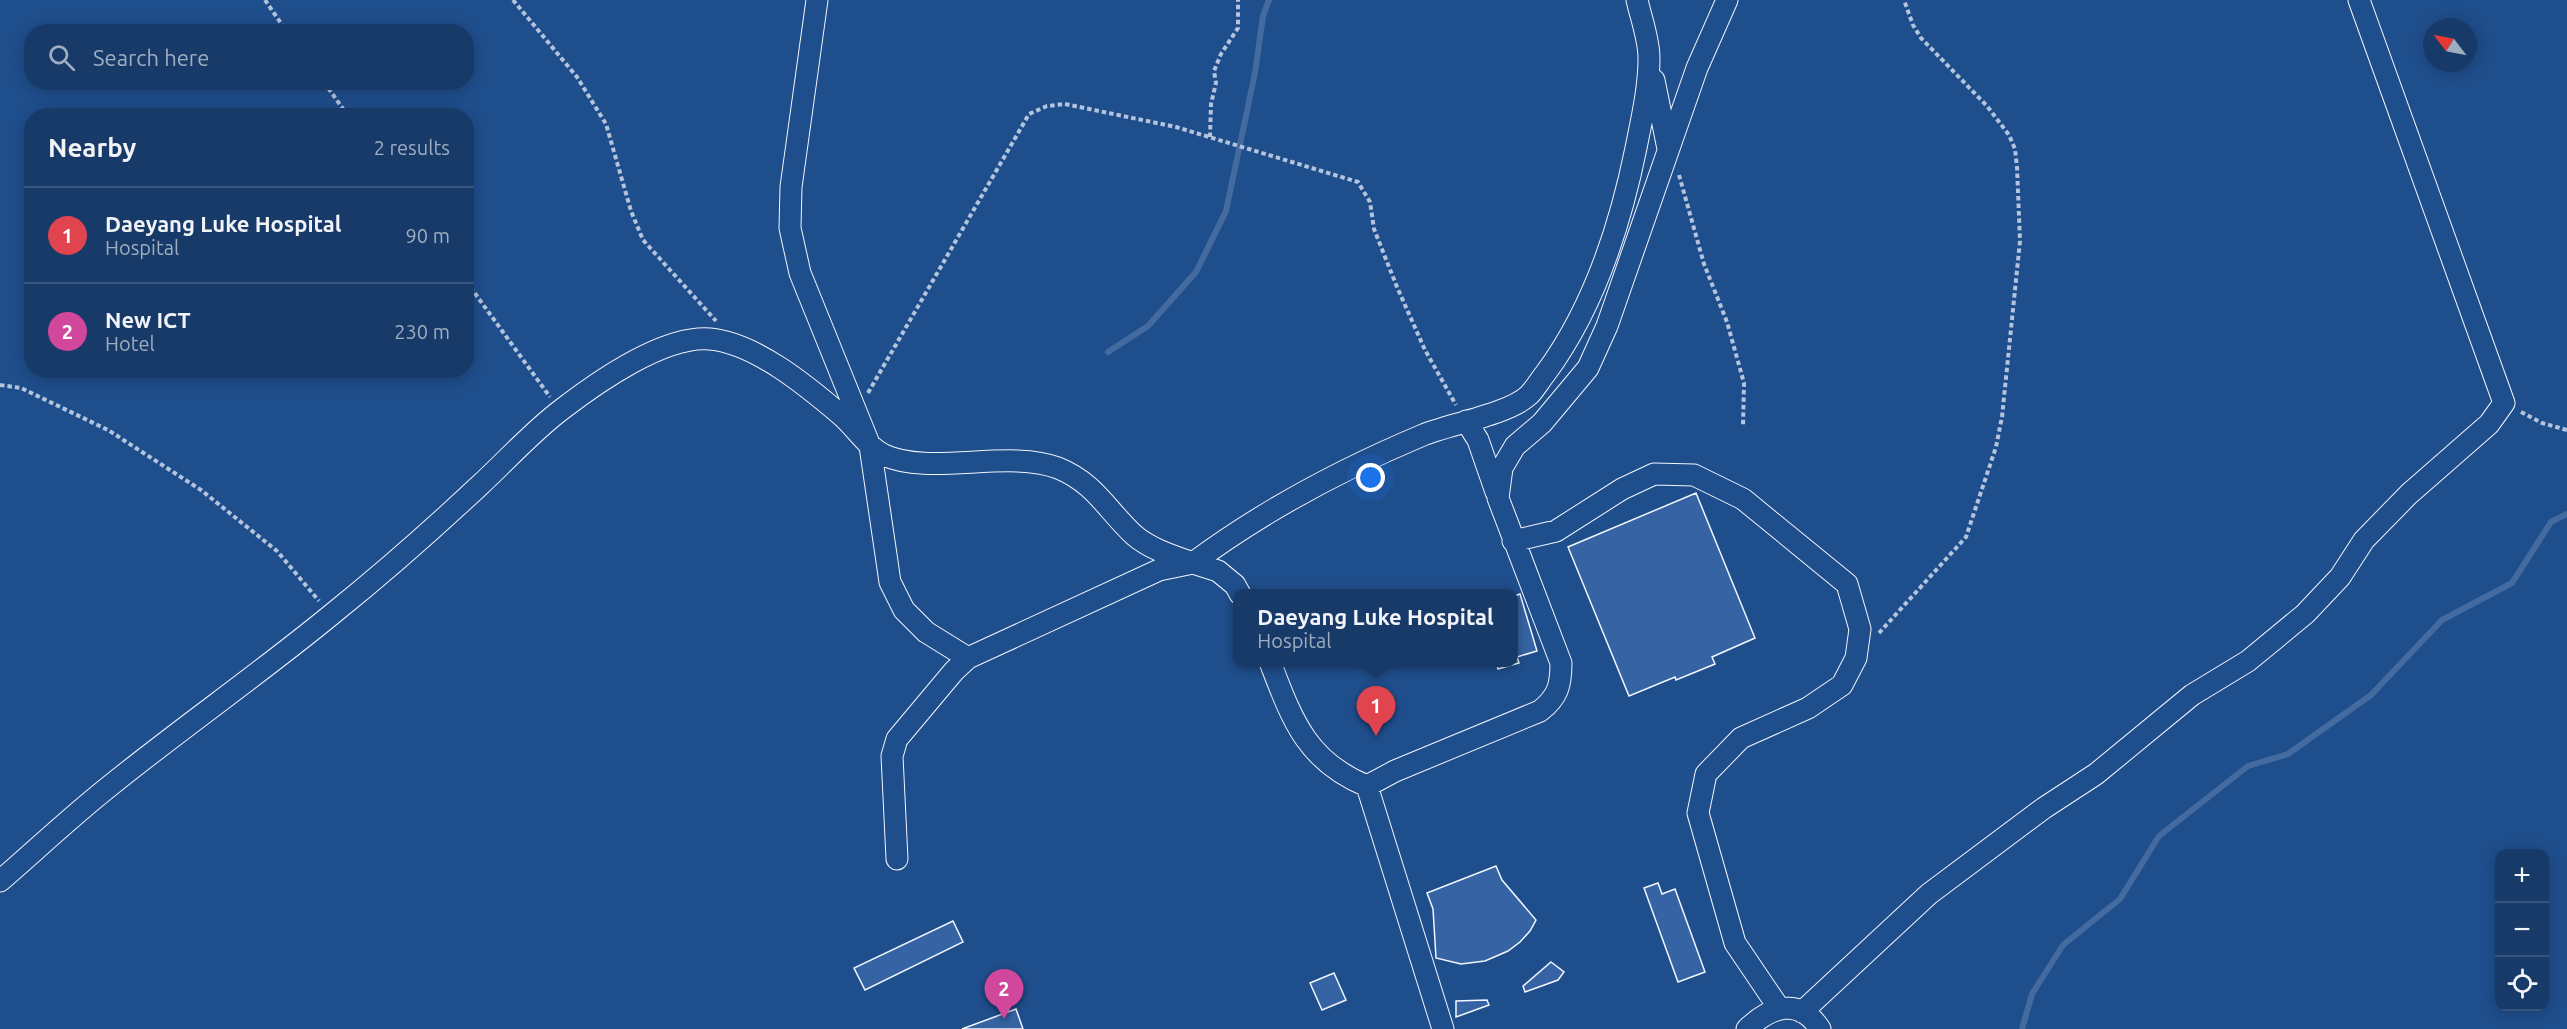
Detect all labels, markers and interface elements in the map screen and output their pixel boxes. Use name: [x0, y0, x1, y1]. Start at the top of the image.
north arrow: [2423, 18, 2477, 72]
search box: [24, 24, 474, 90]
icon: search: [45, 41, 78, 74]
text: Search here: [93, 45, 209, 70]
text: Nearby: [48, 133, 136, 162]
text: 2 results: [374, 136, 450, 159]
text: Daeyang Luke Hospital: [105, 211, 341, 236]
text: 1: [62, 224, 73, 247]
text: 90 m: [406, 224, 450, 247]
text: Hospital: [105, 236, 179, 259]
text: New ICT: [105, 307, 191, 332]
text: 2: [62, 320, 73, 343]
text: 230 m: [394, 320, 450, 343]
text: Hotel: [105, 332, 155, 355]
your location: [1356, 463, 1385, 492]
popup: [1233, 589, 1518, 667]
text: Daeyang Luke Hospital: [1257, 604, 1494, 629]
text: Hospital: [1257, 629, 1332, 652]
pin: 1: [1356, 686, 1396, 736]
map controls: [2495, 849, 2549, 1011]
button: +: [2495, 849, 2549, 903]
button: −: [2495, 903, 2549, 957]
button: locate: [2495, 957, 2549, 1011]
pin: 2: [984, 970, 1024, 1019]

